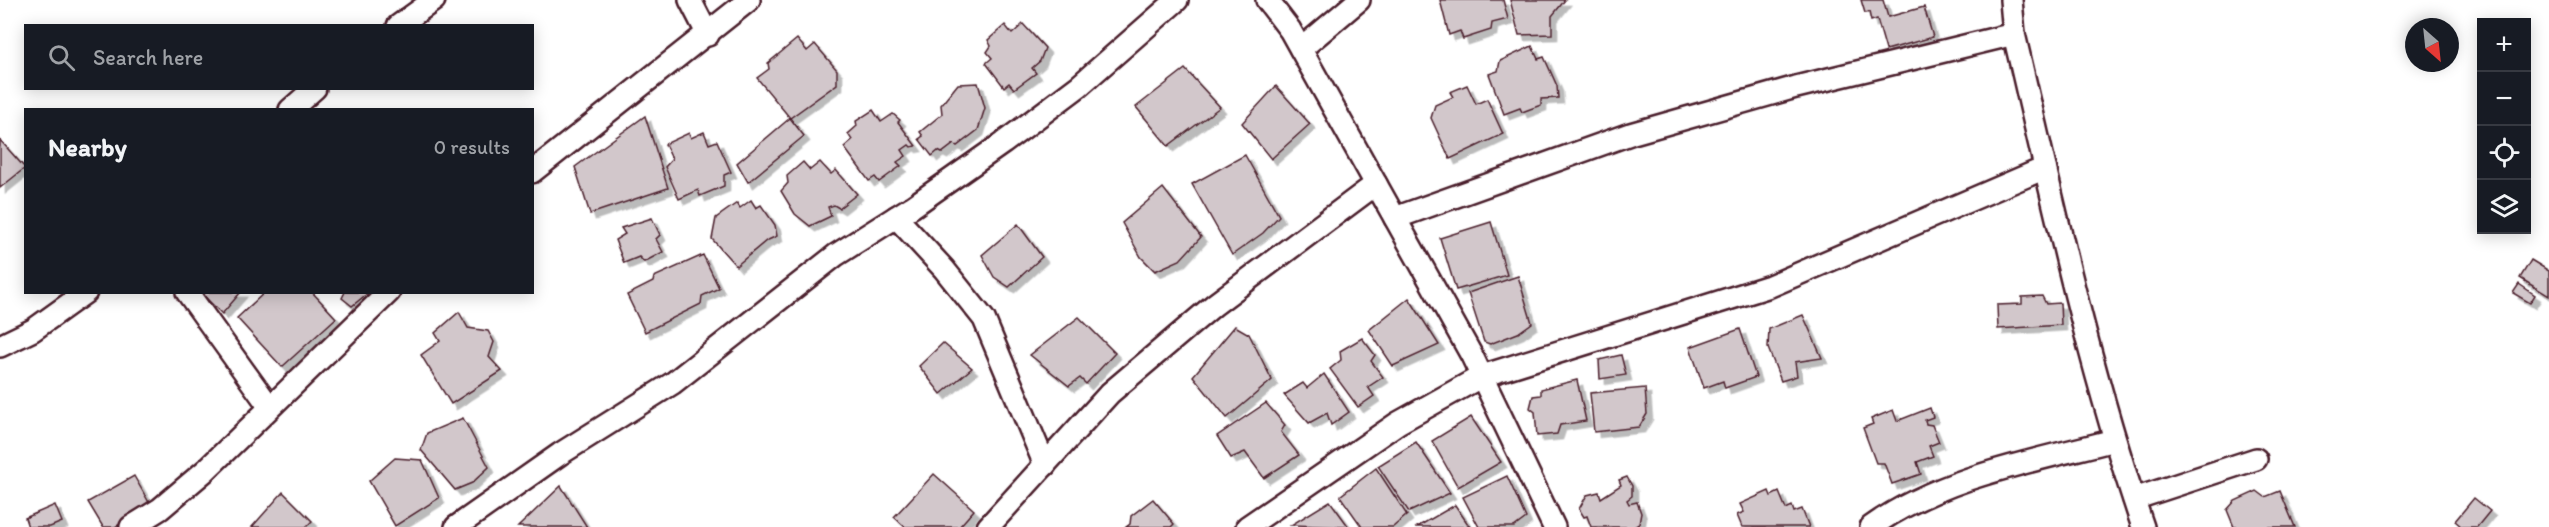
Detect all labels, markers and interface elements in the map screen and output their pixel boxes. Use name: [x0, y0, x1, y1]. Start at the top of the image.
north arrow: [2405, 18, 2459, 72]
map controls: [2477, 18, 2531, 234]
button: +: [2477, 18, 2531, 72]
search box: [24, 24, 534, 90]
icon: search: [45, 41, 78, 74]
text: Search here: [93, 44, 203, 71]
button: −: [2477, 72, 2531, 126]
button: locate: [2477, 126, 2531, 180]
text: Nearby: [48, 131, 127, 163]
text: 0 results: [434, 135, 510, 159]
button: layers: [2477, 180, 2531, 234]

